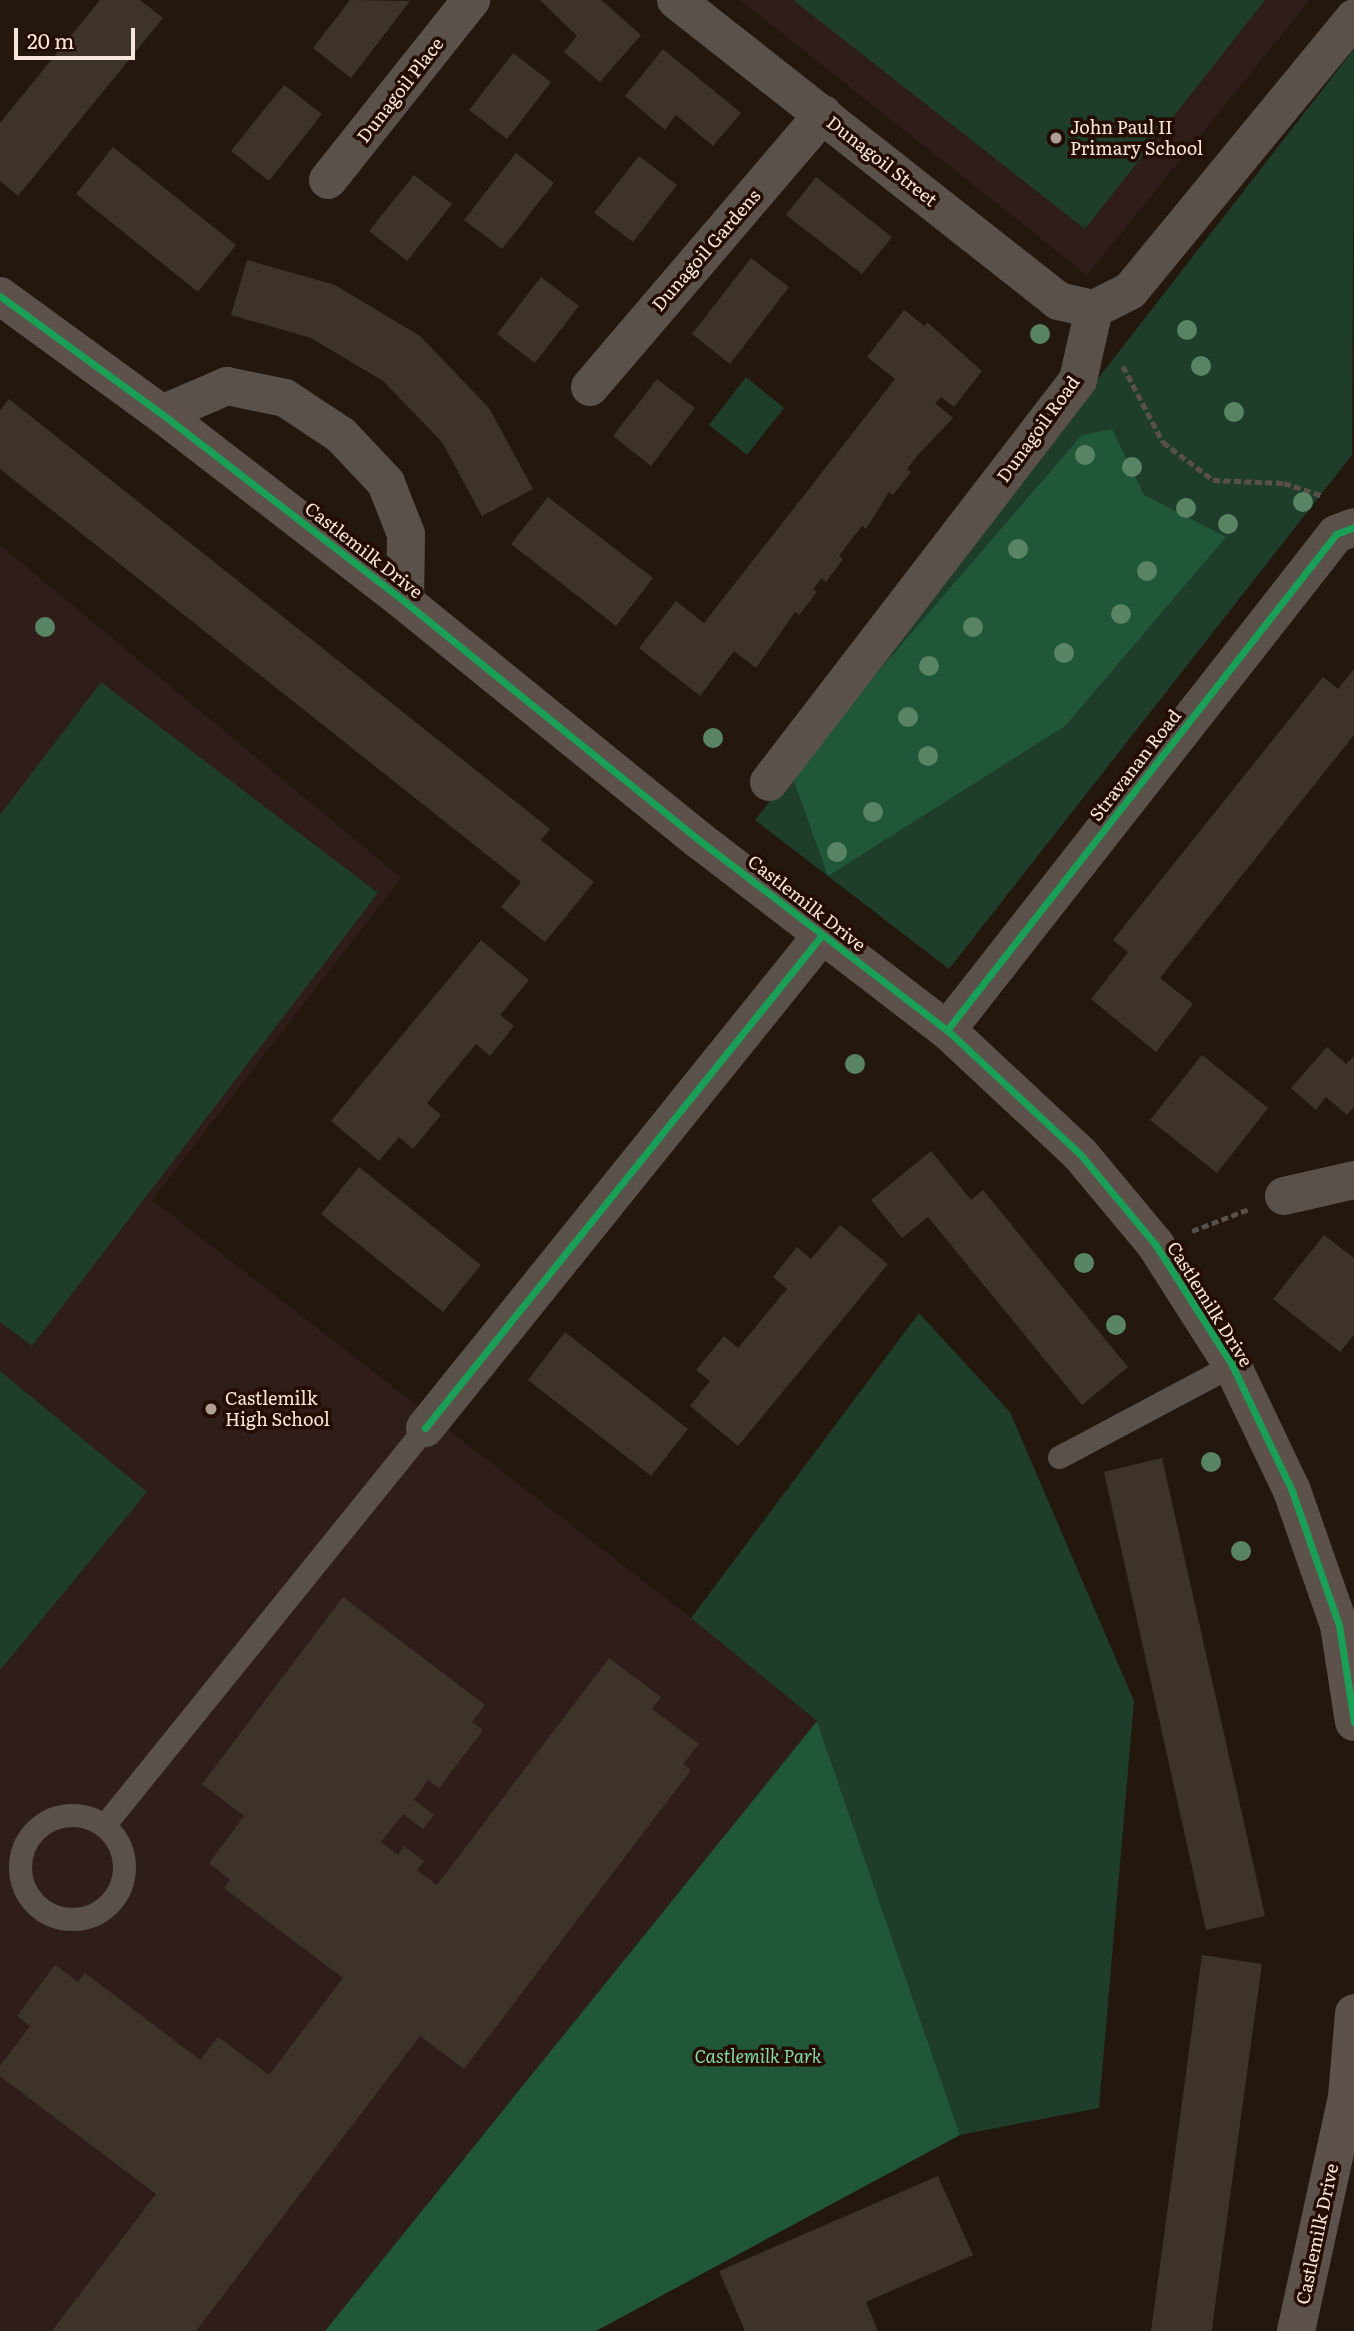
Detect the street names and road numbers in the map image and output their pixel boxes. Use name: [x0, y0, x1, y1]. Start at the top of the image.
street label: Dunagoil Place: [352, 33, 448, 147]
street label: Dunagoil Street: [822, 111, 942, 211]
street label: Dunagoil Gardens: [647, 185, 765, 315]
street label: Dunagoil Road: [992, 372, 1084, 486]
street label: Castlemilk Drive: [301, 497, 427, 603]
street label: Stravanan Road: [1085, 705, 1185, 825]
street label: Castlemilk Drive: [744, 850, 870, 956]
street label: Castlemilk Drive: [1163, 1237, 1257, 1371]
street label: Castlemilk Drive: [1292, 2162, 1342, 2306]

